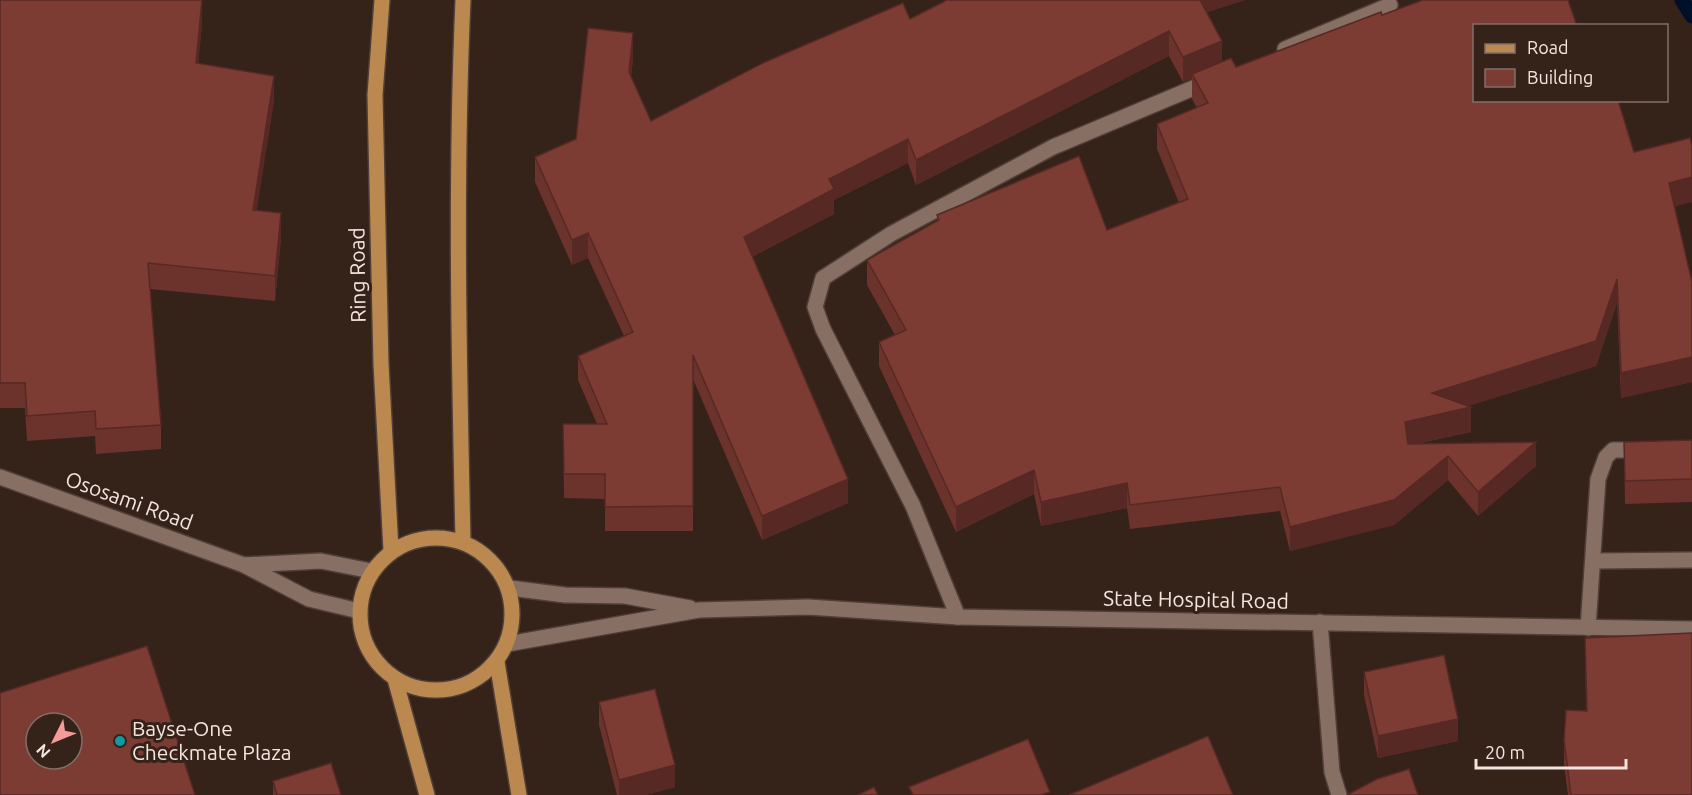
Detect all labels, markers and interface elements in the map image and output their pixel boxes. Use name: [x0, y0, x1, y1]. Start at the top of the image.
legend: [1473, 24, 1668, 102]
text: Road: [1527, 37, 1569, 57]
text: Building: [1527, 67, 1593, 87]
street label: Ring Road: [344, 227, 370, 323]
street label: Ososami Road: [62, 466, 196, 534]
street label: State Hospital Road: [1103, 585, 1289, 613]
north arrow: [24, 711, 84, 771]
place label: Bayse-One Checkmate Plaza: [132, 716, 292, 764]
scale bar: [1476, 732, 1626, 770]
marker: Bayse-One Checkmate Plaza: [113, 734, 127, 748]
text: N: [32, 741, 54, 762]
text: 20 m: [1485, 742, 1525, 762]

